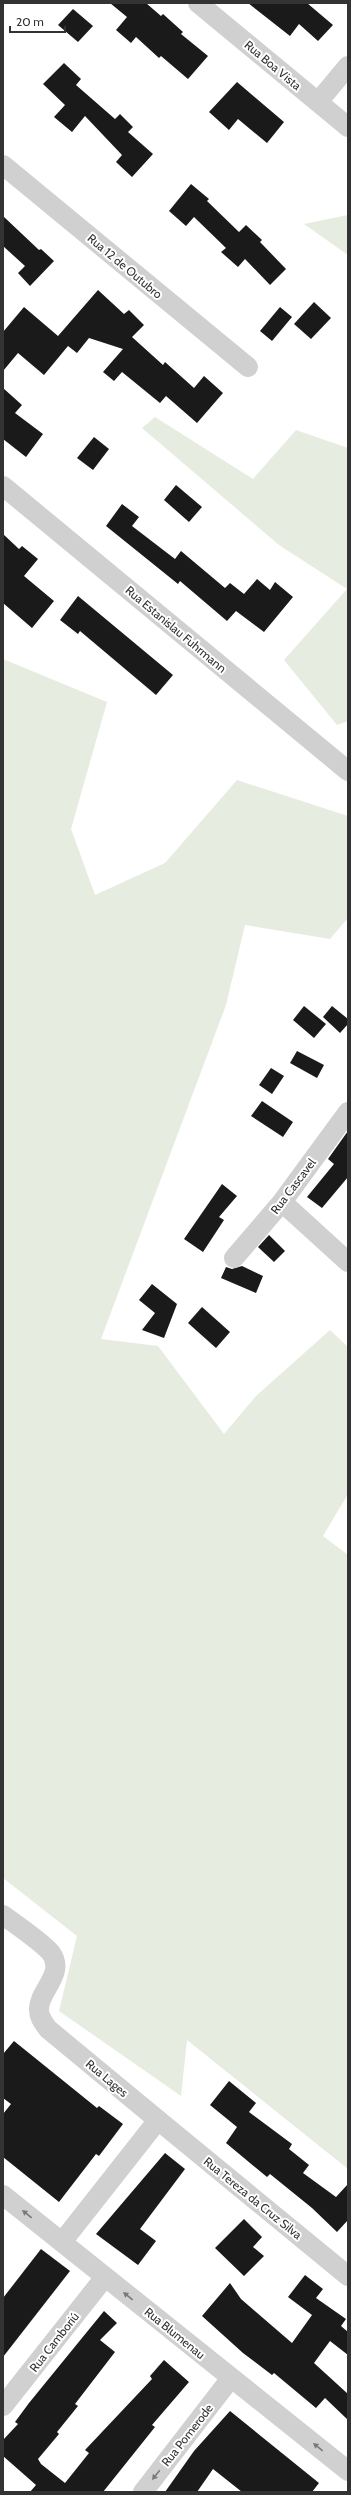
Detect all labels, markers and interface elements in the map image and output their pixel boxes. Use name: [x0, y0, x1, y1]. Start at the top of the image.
scale bar: [10, 8, 65, 34]
text: 20 m: [16, 14, 44, 29]
street label: Rua Boa Vista: [242, 37, 305, 93]
street label: Rua 12 de Outubro: [85, 230, 166, 302]
street label: Rua Estanislau Fuhrmann: [122, 582, 230, 676]
street label: Rua Cascavel: [267, 1155, 319, 1217]
street label: Rua Lages: [83, 2056, 131, 2100]
street label: Rua Tereza da Cruz Silva: [201, 2154, 305, 2242]
one-way arrow: [21, 2210, 32, 2219]
one-way arrow: [123, 2291, 134, 2300]
street label: Rua Blumenau: [142, 2304, 208, 2362]
street label: Rua Camboriú: [26, 2309, 82, 2375]
street label: Rua Pomerode: [158, 2401, 216, 2469]
one-way arrow: [312, 2442, 323, 2451]
one-way arrow: [152, 2469, 160, 2480]

